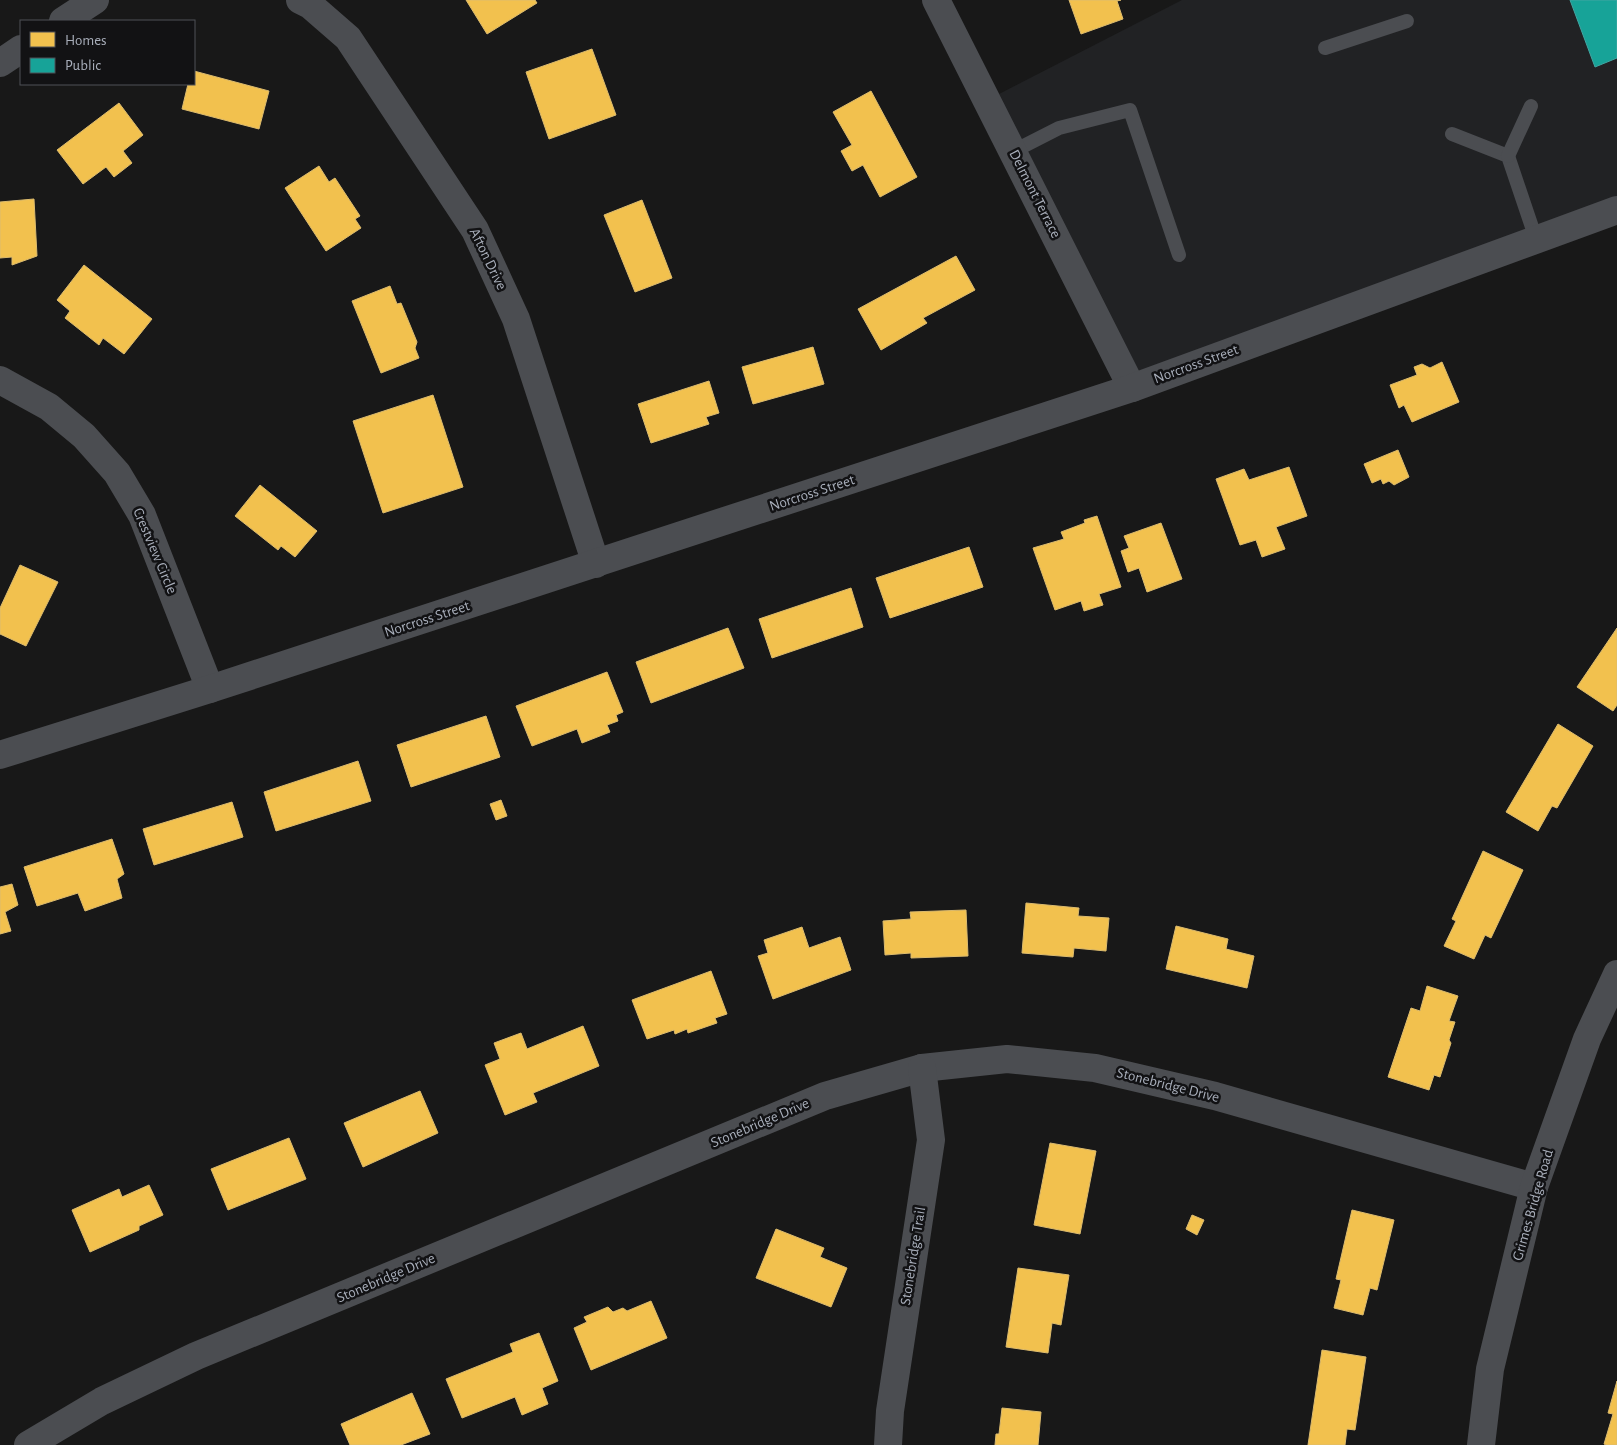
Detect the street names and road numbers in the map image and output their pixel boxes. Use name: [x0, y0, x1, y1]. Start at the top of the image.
street label: Delmont Terrace: [1006, 147, 1064, 241]
street label: Afton Drive: [467, 226, 509, 292]
street label: Norcross Street: [1152, 342, 1240, 386]
street label: Norcross Street: [767, 472, 857, 514]
street label: Crestview Circle: [130, 506, 180, 596]
street label: Norcross Street: [382, 598, 472, 640]
street label: Stonebridge Drive: [1115, 1065, 1221, 1105]
street label: Stonebridge Drive: [709, 1096, 811, 1150]
street label: Grimes Bridge Road: [1510, 1148, 1556, 1262]
street label: Stonebridge Trail: [898, 1206, 928, 1306]
street label: Stonebridge Drive: [335, 1251, 437, 1305]

